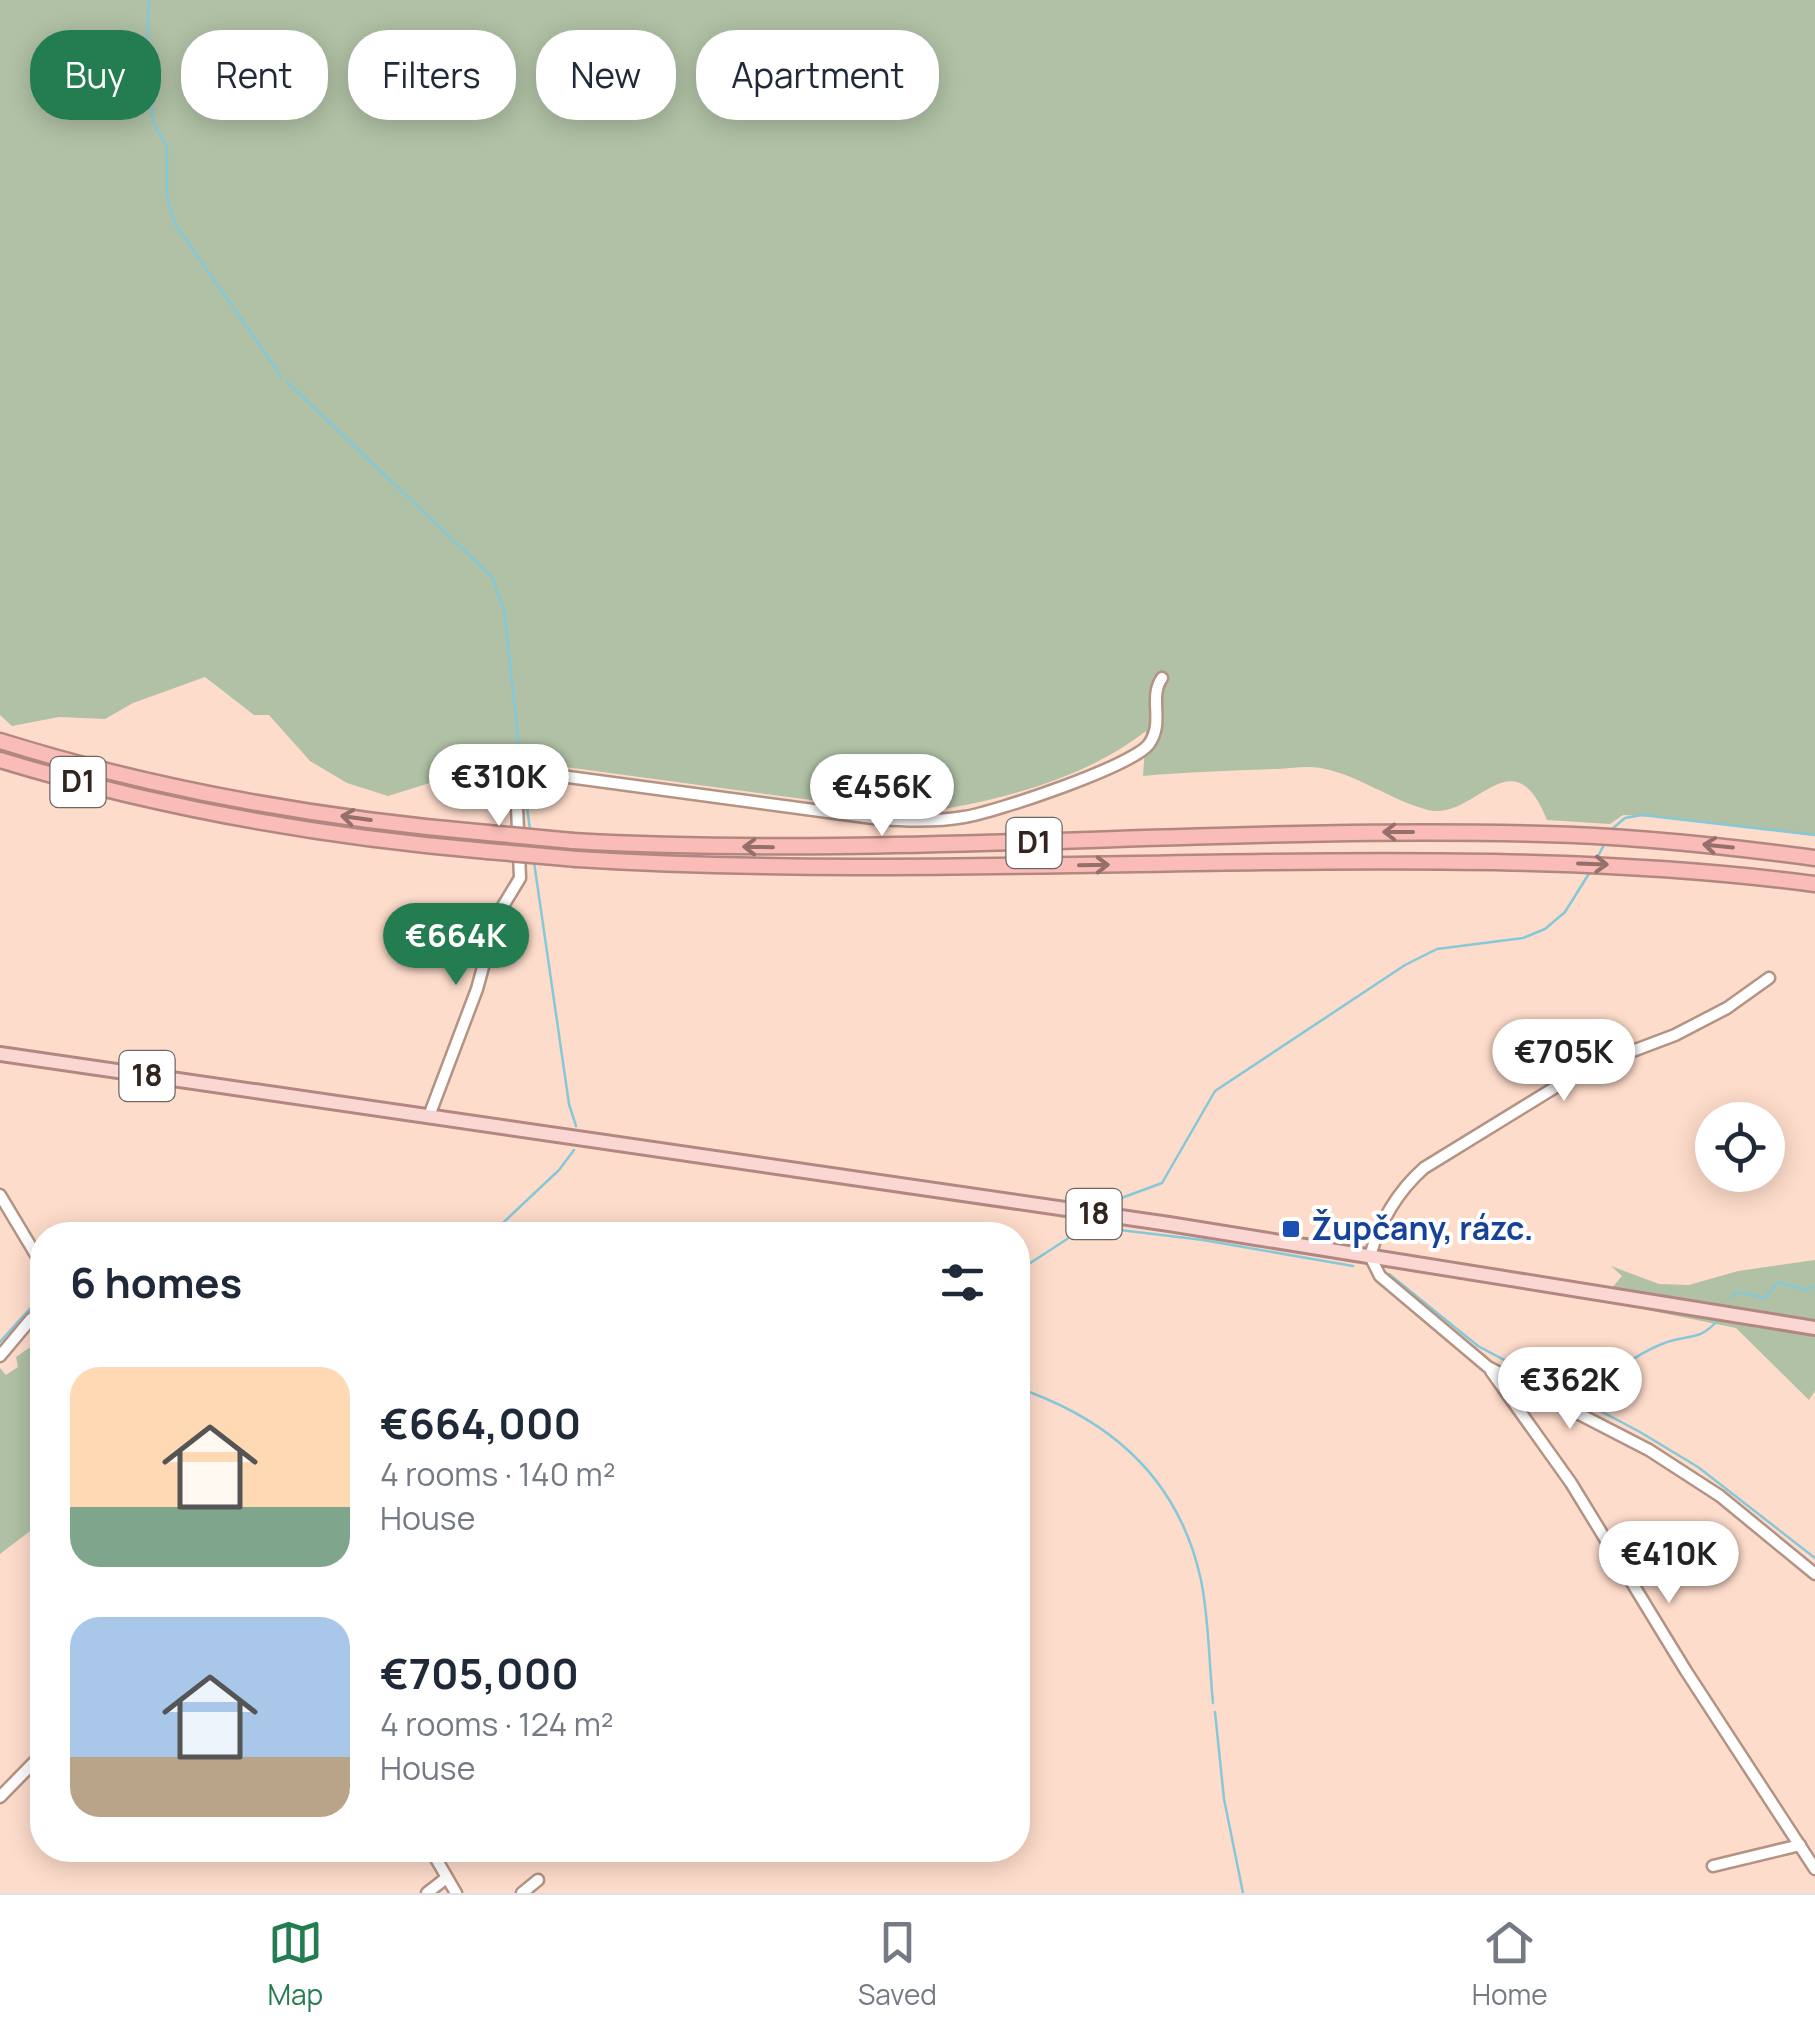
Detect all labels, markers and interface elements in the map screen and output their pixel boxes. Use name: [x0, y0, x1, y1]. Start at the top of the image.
chip: Buy: [30, 30, 161, 120]
chip: Rent: [181, 30, 328, 120]
chip: Filters: [348, 30, 516, 120]
chip: New: [536, 30, 676, 120]
chip: Apartment: [696, 30, 939, 120]
pin: €310K: [429, 744, 569, 829]
text: €310K: [451, 754, 547, 798]
pin: €456K: [812, 754, 952, 839]
road number: D1: [50, 757, 106, 807]
text: €456K: [832, 764, 932, 808]
one-way arrow: [341, 809, 373, 827]
road number: D1: [1006, 818, 1062, 868]
one-way arrow: [1382, 822, 1414, 842]
one-way arrow: [1703, 836, 1735, 855]
one-way arrow: [743, 838, 776, 856]
one-way arrow: [1078, 855, 1110, 874]
one-way arrow: [1577, 855, 1609, 874]
pin: €664K: [386, 903, 526, 988]
text: €664K: [405, 913, 507, 957]
pin: €705K: [1494, 1019, 1634, 1104]
text: €705K: [1514, 1029, 1614, 1073]
road number: 18: [120, 1051, 174, 1101]
map controls: [1695, 1102, 1785, 1192]
button: locate: [1695, 1102, 1785, 1192]
road number: 18: [1066, 1189, 1122, 1239]
place label: Župčany, rázc.: [1311, 1206, 1533, 1250]
marker: Župčany, rázc.: [1280, 1218, 1302, 1240]
text: 6 homes: [70, 1253, 242, 1311]
icon: filters: [935, 1255, 990, 1310]
pin: €362K: [1500, 1347, 1640, 1432]
text: €362K: [1520, 1357, 1620, 1401]
text: €664,000: [380, 1394, 581, 1452]
icon: home: [150, 1407, 270, 1527]
text: 4 rooms · 140 m²: [380, 1452, 616, 1496]
text: House: [380, 1496, 475, 1540]
pin: €410K: [1599, 1521, 1739, 1606]
text: €410K: [1621, 1531, 1717, 1575]
text: €705,000: [380, 1644, 579, 1702]
icon: home: [150, 1657, 270, 1777]
text: 4 rooms · 124 m²: [380, 1702, 614, 1746]
text: House: [380, 1746, 475, 1790]
tab: Map: [267, 1915, 323, 2013]
tab: Saved: [858, 1915, 937, 2013]
tab: Home: [1472, 1915, 1548, 2013]

